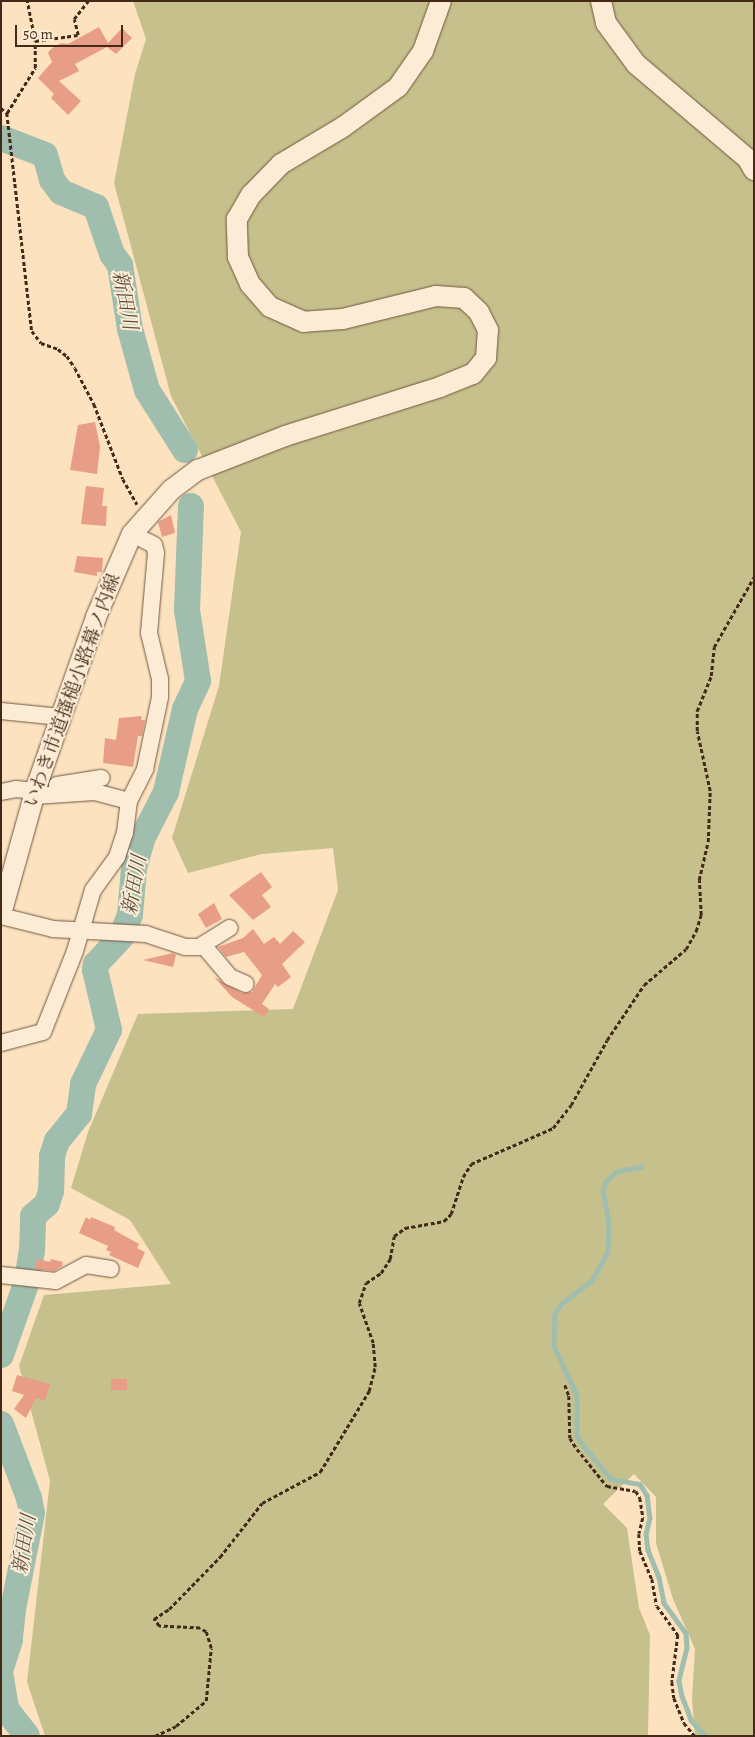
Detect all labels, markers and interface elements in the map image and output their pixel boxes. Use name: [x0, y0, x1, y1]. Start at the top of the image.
scale bar: [18, 15, 125, 47]
text: 50 m: [23, 24, 53, 44]
water label: 新田川: [107, 268, 143, 332]
street label: いわき市道搔槌小路幕ノ内線: [20, 571, 126, 811]
water label: 新田川: [117, 853, 151, 917]
water label: 新田川: [7, 1512, 41, 1576]

